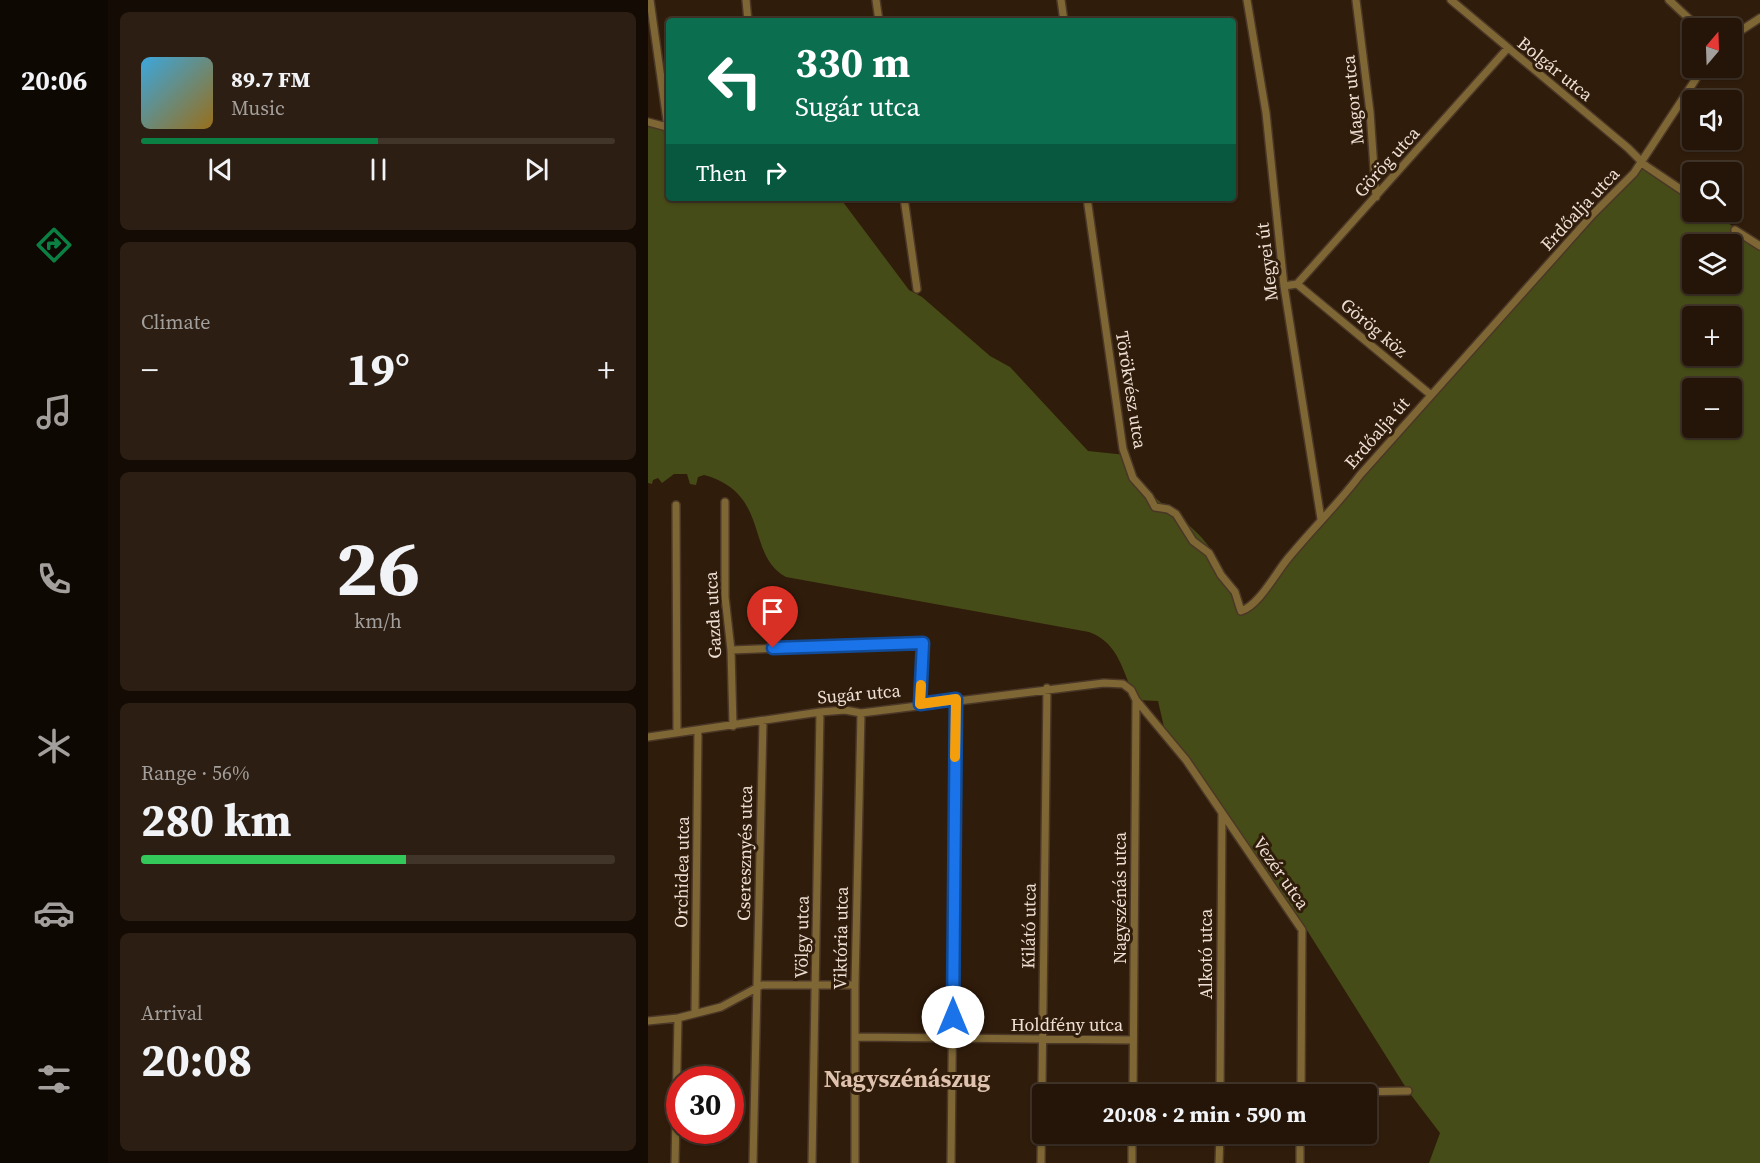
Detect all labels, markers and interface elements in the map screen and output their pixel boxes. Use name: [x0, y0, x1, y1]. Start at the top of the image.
north arrow: [1682, 18, 1742, 78]
map controls: [1682, 18, 1742, 438]
street label: Bolgár utca: [1512, 30, 1599, 107]
text: 330 m: [795, 33, 910, 91]
icon: left: [696, 42, 774, 120]
street label: Magor utca: [1335, 53, 1370, 146]
text: 20:06: [21, 62, 87, 99]
text: 89.7 FM: [231, 64, 310, 94]
text: Sugár utca: [795, 88, 920, 125]
button: sound: [1682, 90, 1742, 150]
text: Music: [231, 94, 285, 122]
street label: Görög utca: [1348, 120, 1426, 202]
icon: previous: [204, 153, 237, 186]
icon: pause: [362, 153, 395, 186]
icon: next: [520, 153, 553, 186]
icon: right: [759, 156, 792, 189]
text: Then: [696, 158, 747, 188]
street label: Erdőalja utca: [1535, 161, 1625, 256]
button: search: [1682, 162, 1742, 222]
street label: Megyei út: [1249, 221, 1284, 303]
icon: directions: [33, 224, 75, 266]
button: layers: [1682, 234, 1742, 294]
street label: Görög köz: [1335, 292, 1413, 363]
button: +: [1682, 306, 1742, 366]
text: Climate: [141, 308, 210, 336]
street label: Törökvész utca: [1110, 329, 1153, 451]
text: 19°: [346, 338, 410, 400]
text: −: [141, 347, 159, 392]
text: +: [597, 347, 615, 392]
button: −: [1682, 378, 1742, 438]
icon: music: [33, 391, 75, 433]
street label: Erdőalja út: [1338, 391, 1415, 474]
text: 26: [336, 514, 420, 621]
icon: phone: [33, 558, 75, 600]
street label: Gazda utca: [698, 570, 727, 659]
pin: [747, 586, 798, 648]
icon: arrive: [756, 595, 789, 628]
text: km/h: [354, 607, 402, 635]
street label: Sugár utca: [816, 677, 902, 710]
icon: climate: [33, 725, 75, 767]
text: Range · 56%: [141, 759, 250, 787]
street label: Cseresznyés utca: [731, 784, 758, 921]
text: 280 km: [141, 789, 292, 851]
street label: Orchidea utca: [668, 815, 695, 928]
street label: Nagyszénás utca: [1107, 831, 1132, 964]
street label: Vezér utca: [1247, 831, 1316, 915]
street label: Kilátó utca: [1015, 882, 1042, 969]
street label: Viktória utca: [827, 885, 854, 990]
icon: car: [33, 892, 75, 934]
street label: Völgy utca: [788, 894, 815, 979]
street label: Alkotó utca: [1193, 908, 1218, 999]
position arrow: [921, 985, 985, 1049]
text: Arrival: [141, 999, 203, 1027]
street label: Holdfény utca: [1011, 1012, 1124, 1037]
text: 20:08: [141, 1029, 252, 1091]
icon: filters: [33, 1058, 75, 1100]
district label: Nagyszénászug: [824, 1062, 990, 1095]
speed limit sign: 30: [666, 1066, 744, 1144]
text: 20:08 · 2 min · 590 m: [1103, 1099, 1306, 1129]

